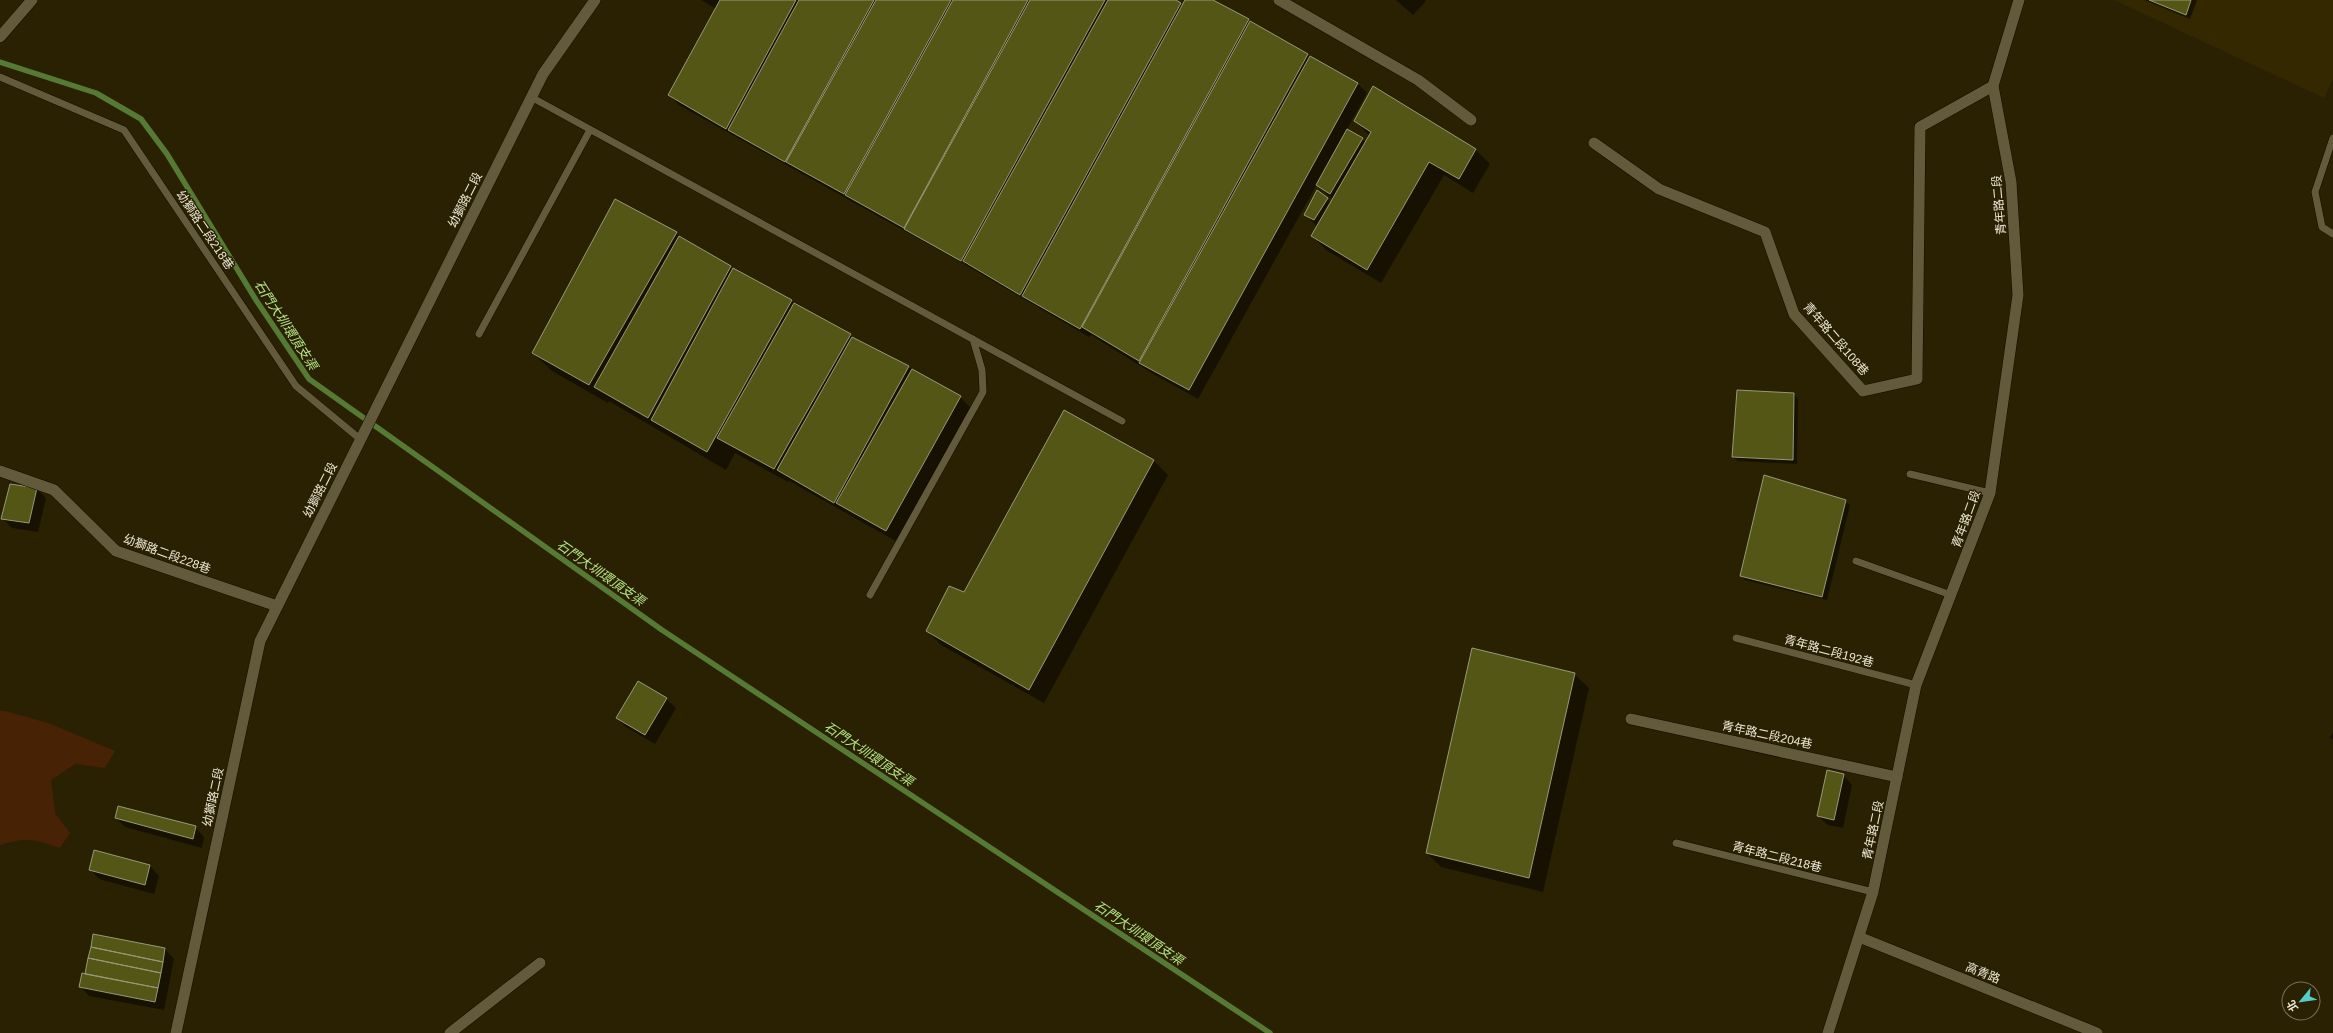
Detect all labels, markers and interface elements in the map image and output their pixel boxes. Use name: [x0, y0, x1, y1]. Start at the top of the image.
street label: 幼獅路二段: [445, 170, 485, 230]
street label: 青年路二段: [1989, 174, 2009, 236]
street label: 幼獅路二段218巷: [173, 188, 237, 272]
water label: 石門大圳環頂支渠: [251, 277, 322, 374]
street label: 青年路二段108巷: [1801, 300, 1871, 378]
street label: 幼獅路二段: [300, 460, 340, 520]
street label: 青年路二段: [1949, 488, 1983, 550]
street label: 幼獅路二段228巷: [121, 532, 213, 576]
water label: 石門大圳環頂支渠: [554, 537, 650, 610]
street label: 青年路二段192巷: [1783, 632, 1875, 670]
water label: 石門大圳環頂支渠: [822, 719, 918, 790]
street label: 青年路二段204巷: [1721, 719, 1813, 751]
street label: 幼獅路二段: [200, 766, 226, 828]
street label: 青年路二段: [1860, 799, 1886, 861]
street label: 青年路二段218巷: [1731, 839, 1823, 875]
water label: 石門大圳環頂支渠: [1092, 898, 1188, 969]
street label: 高青路: [1964, 960, 2002, 986]
north arrow: [2281, 981, 2321, 1021]
text: 北: [2284, 998, 2300, 1014]

